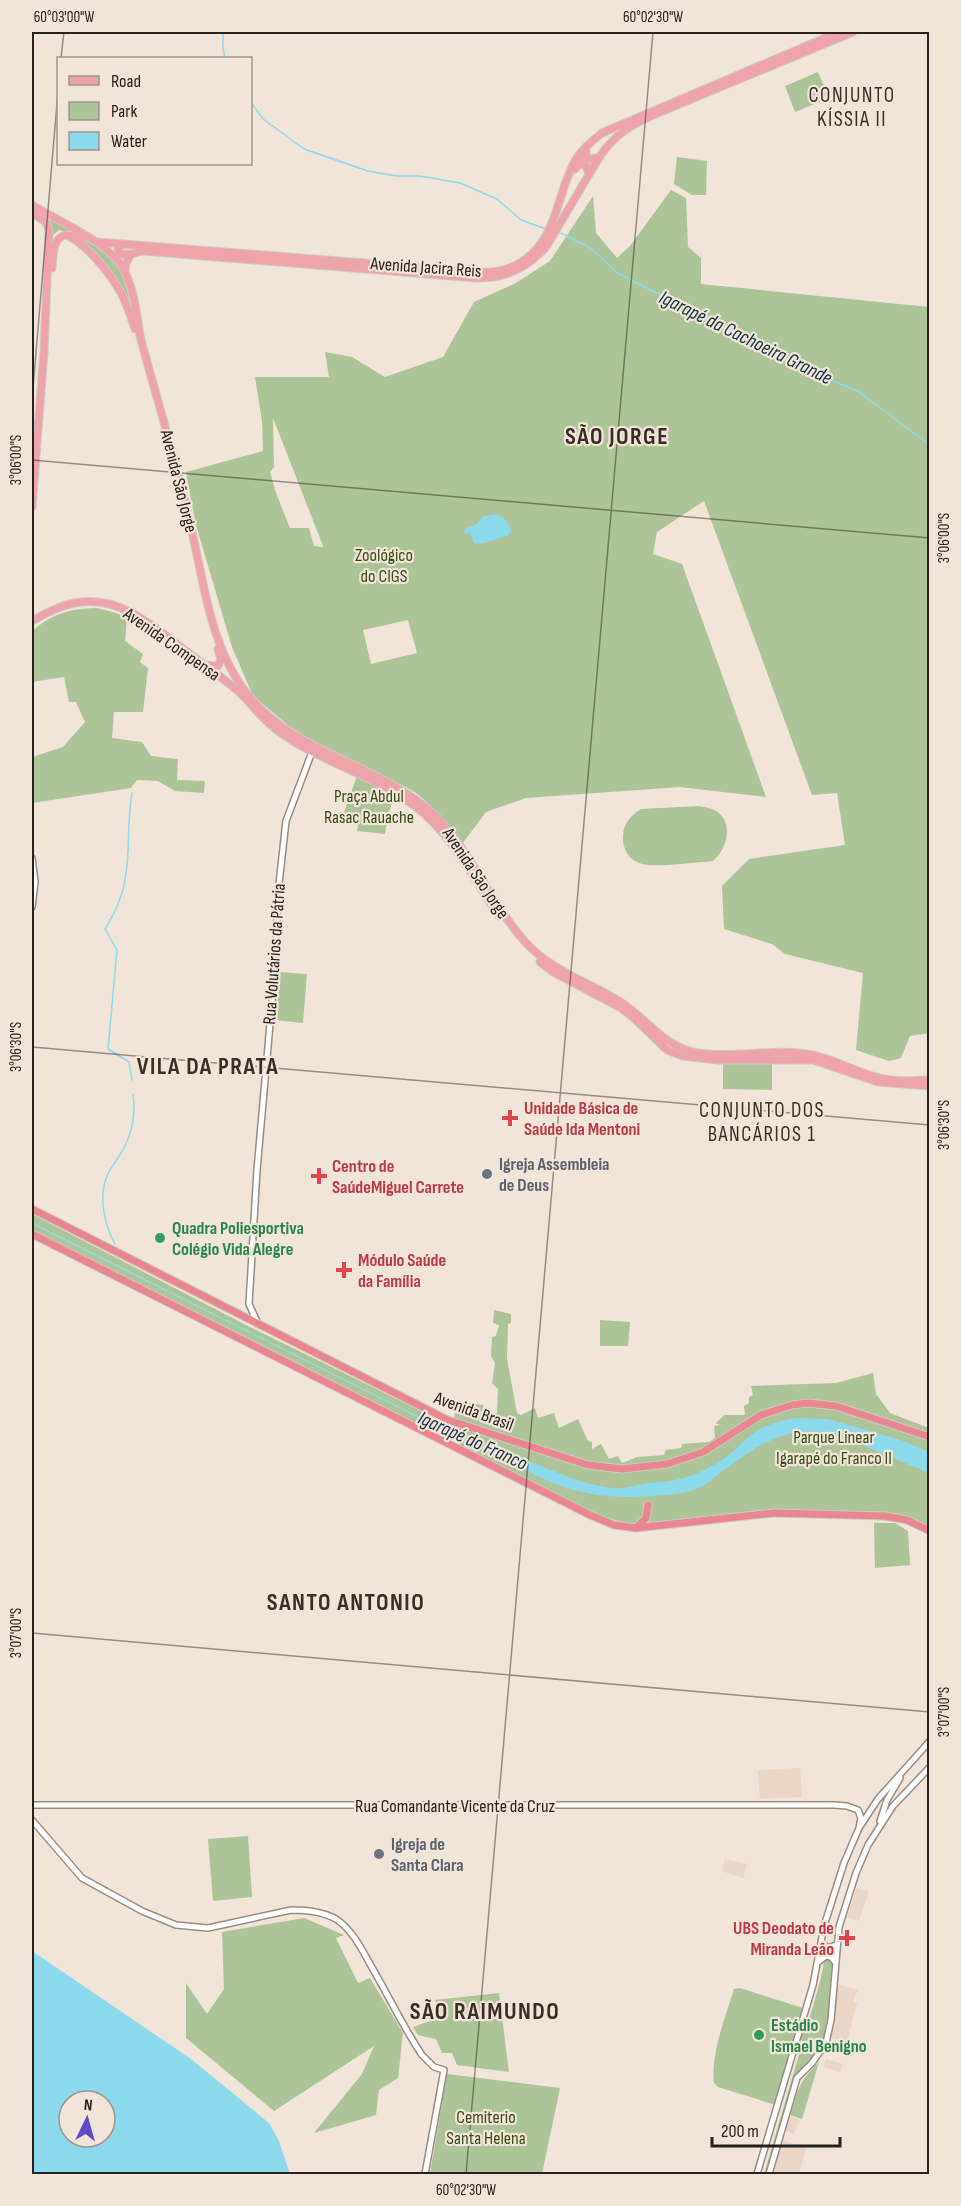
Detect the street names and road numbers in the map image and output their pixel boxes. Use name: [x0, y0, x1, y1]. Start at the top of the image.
street label: Avenida Jacira Reis: [369, 253, 482, 282]
street label: Avenida São Jorge: [155, 427, 201, 535]
street label: Avenida Compensa: [119, 603, 224, 686]
street label: Avenida São Jorge: [437, 823, 514, 923]
street label: Rua Volutários da Pátria: [259, 883, 290, 1025]
street label: Avenida Brasil: [430, 1387, 516, 1436]
street label: Rua Comandante Vicente da Cruz: [355, 1796, 555, 1817]

